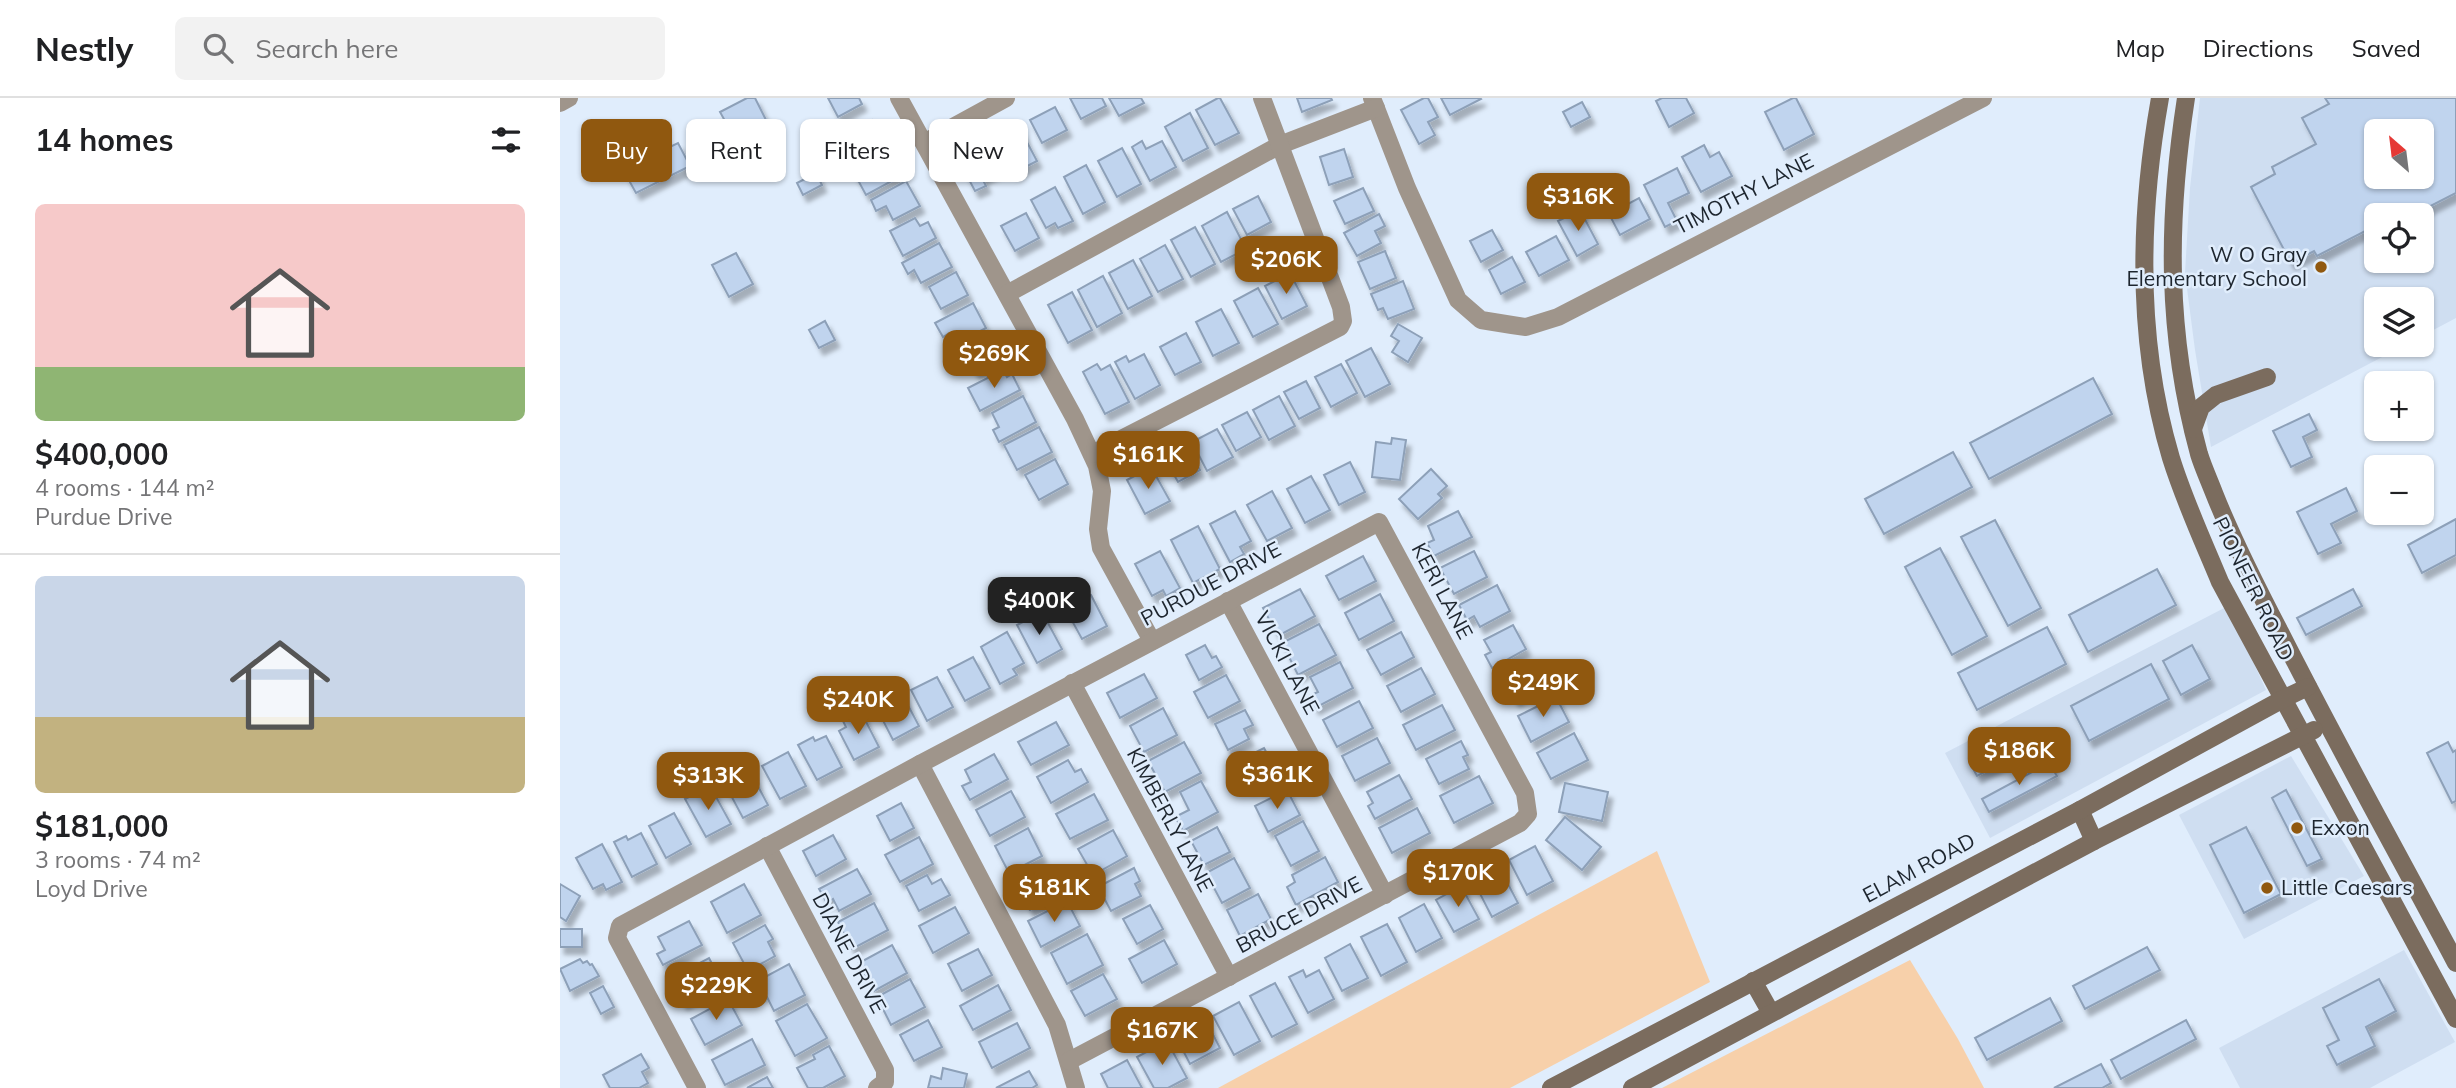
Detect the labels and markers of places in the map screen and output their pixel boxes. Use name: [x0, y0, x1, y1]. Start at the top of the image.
pin: $316K: [1529, 174, 1627, 233]
pin: $206K: [1237, 236, 1335, 296]
place label: W O Gray Elementary School: [2126, 241, 2307, 291]
marker: W O Gray Elementary School: [2313, 259, 2329, 275]
pin: $269K: [945, 330, 1043, 390]
pin: $161K: [1099, 432, 1197, 491]
pin: $400K: [990, 578, 1088, 637]
pin: $249K: [1494, 660, 1592, 719]
pin: $240K: [809, 676, 907, 736]
pin: $186K: [1970, 728, 2068, 787]
pin: $313K: [659, 752, 757, 812]
pin: $361K: [1228, 752, 1326, 811]
place label: Exxon: [2311, 814, 2370, 840]
marker: Exxon: [2289, 820, 2305, 836]
pin: $170K: [1409, 850, 1507, 909]
pin: $181K: [1005, 864, 1103, 924]
place label: Little Caesars: [2281, 874, 2413, 900]
marker: Little Caesars: [2259, 880, 2275, 896]
pin: $229K: [667, 962, 765, 1022]
pin: $167K: [1113, 1007, 1211, 1067]

